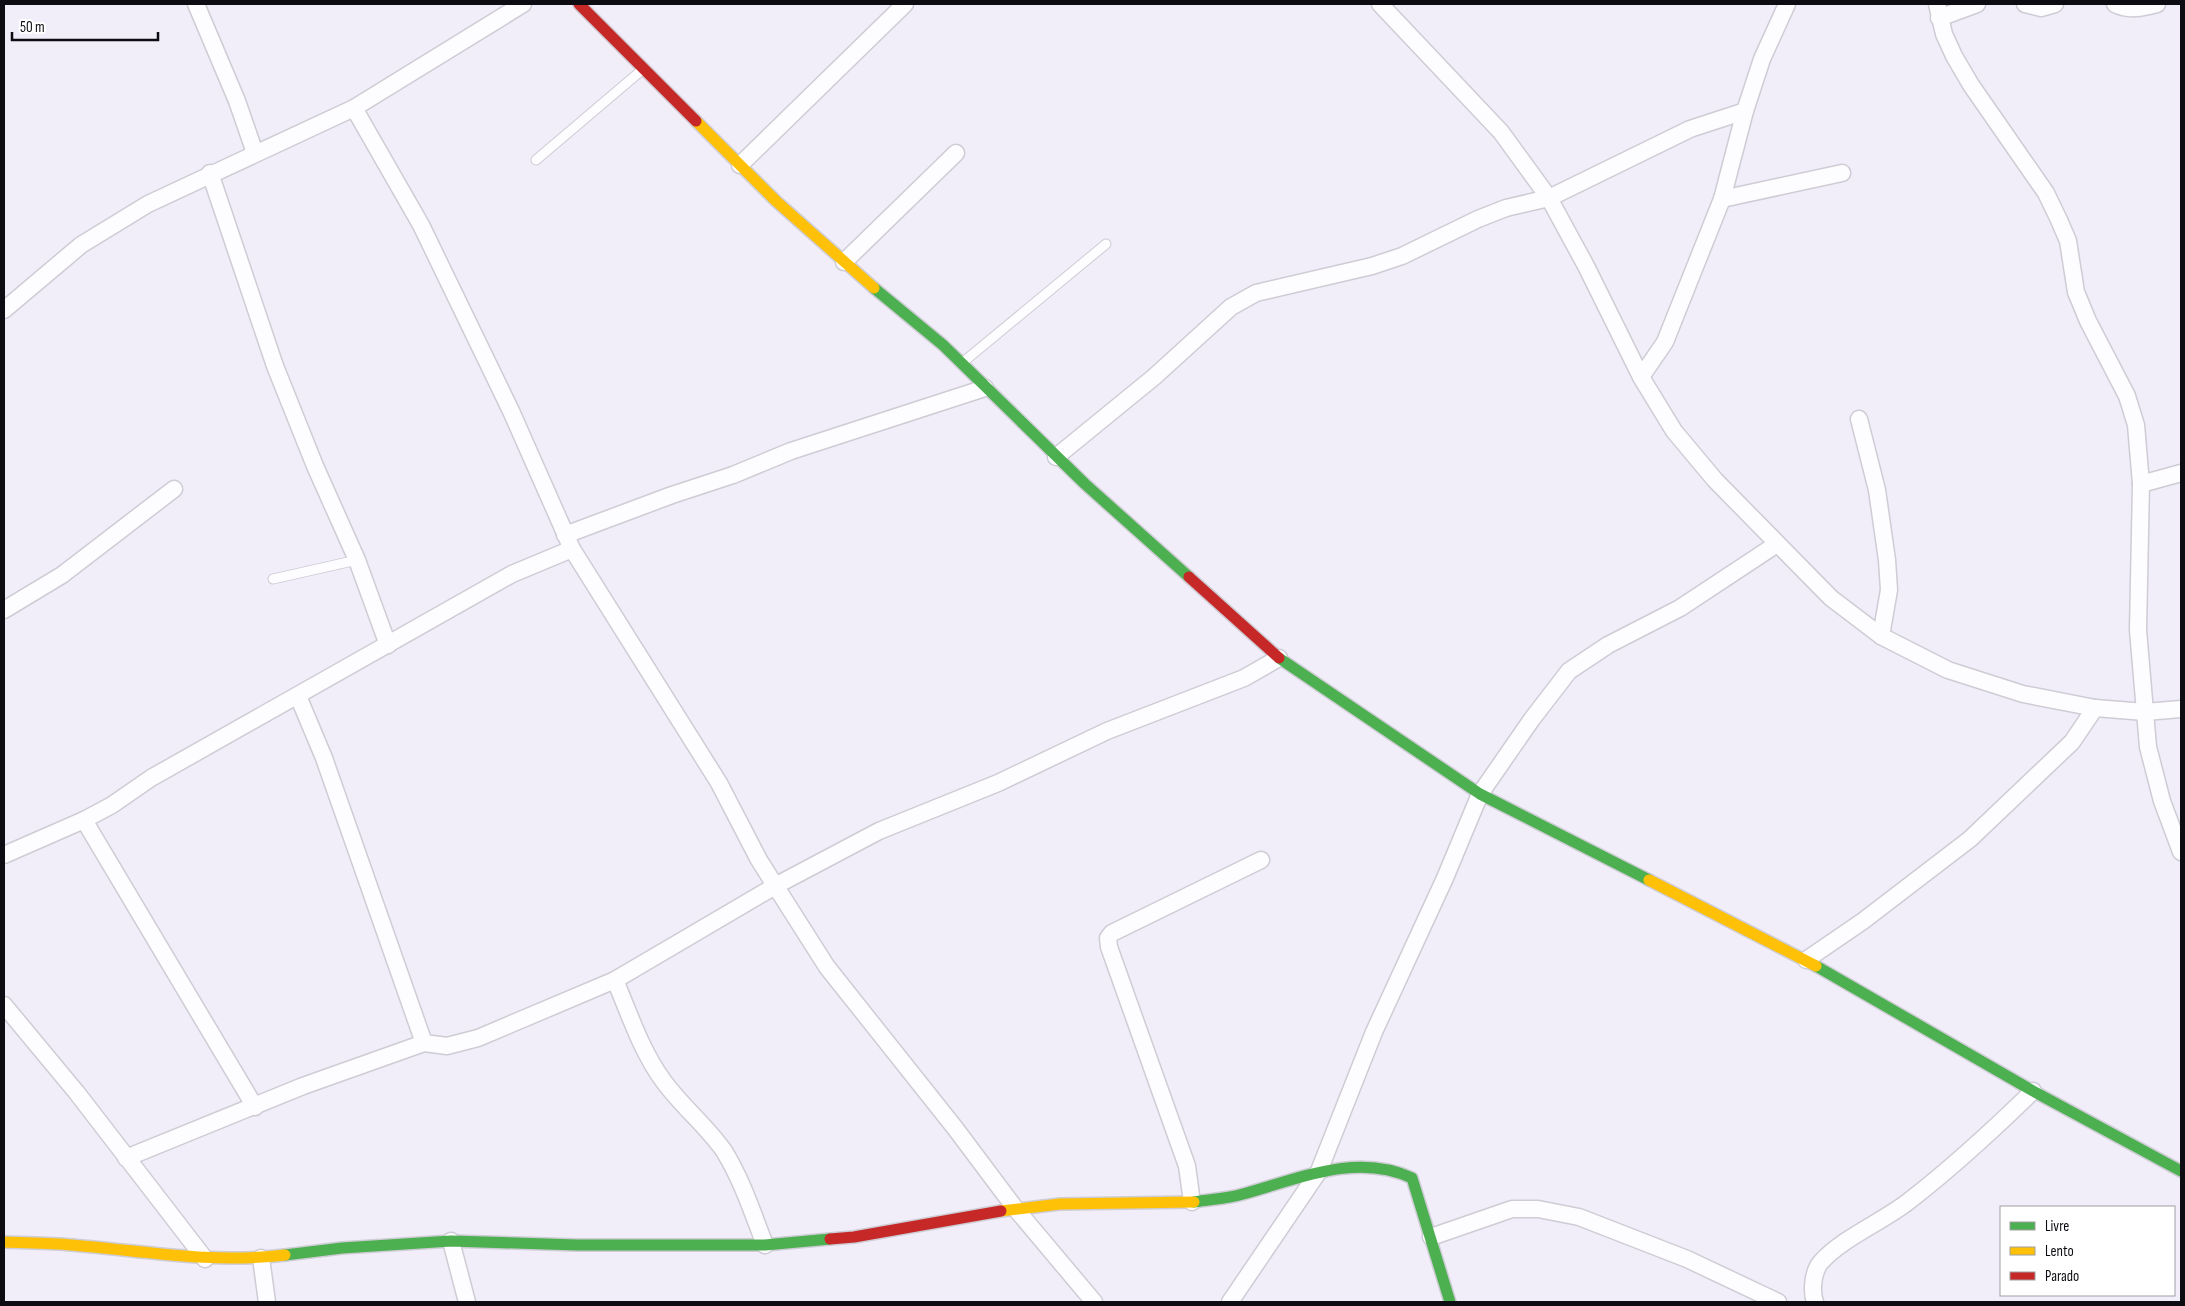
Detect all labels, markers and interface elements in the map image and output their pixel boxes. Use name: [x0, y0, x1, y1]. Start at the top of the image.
scale bar: [12, 10, 159, 42]
text: 50 m: [20, 18, 45, 37]
legend: [2000, 1206, 2175, 1296]
text: Livre: [2045, 1217, 2069, 1236]
text: Lento: [2045, 1242, 2074, 1261]
text: Parado: [2045, 1267, 2079, 1286]

